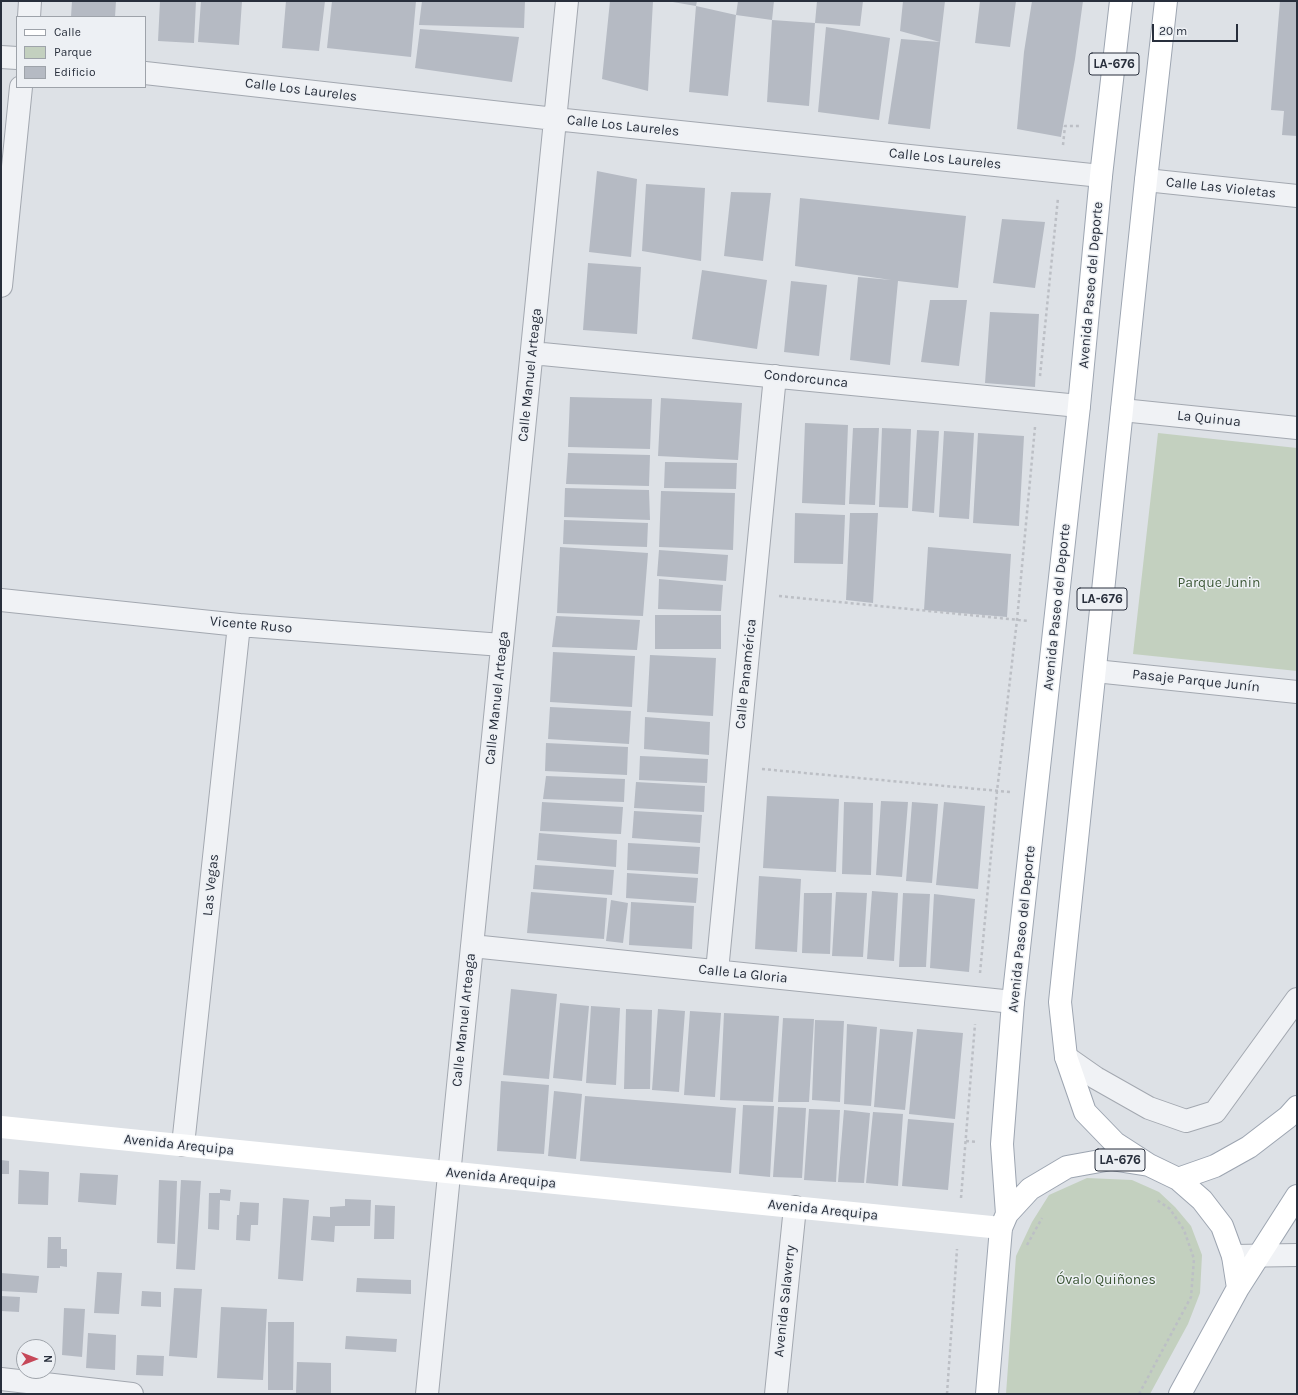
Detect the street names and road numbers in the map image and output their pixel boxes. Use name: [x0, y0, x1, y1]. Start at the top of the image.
road number: LA-676: [1089, 53, 1139, 75]
street label: Calle Los Laureles: [244, 75, 358, 105]
street label: Calle Los Laureles: [566, 112, 680, 140]
street label: Calle Los Laureles: [888, 145, 1002, 173]
street label: Calle Las Violetas: [1165, 174, 1277, 202]
street label: Avenida Paseo del Deporte: [1075, 201, 1107, 369]
street label: Calle Manuel Arteaga: [515, 307, 545, 443]
street label: Condorcunca: [763, 366, 849, 392]
street label: La Quinua: [1176, 407, 1242, 431]
street label: Avenida Paseo del Deporte: [1040, 523, 1074, 691]
road number: LA-676: [1077, 588, 1127, 610]
street label: Vicente Ruso: [209, 613, 293, 637]
street label: Calle Panamérica: [732, 618, 760, 730]
street label: Calle Manuel Arteaga: [482, 630, 512, 766]
street label: Pasaje Parque Junín: [1131, 666, 1261, 696]
street label: Avenida Paseo del Deporte: [1005, 845, 1039, 1013]
street label: Las Vegas: [199, 853, 223, 917]
street label: Calle Manuel Arteaga: [449, 952, 479, 1088]
street label: Calle La Gloria: [697, 961, 789, 987]
street label: Avenida Arequipa: [123, 1131, 235, 1159]
road number: LA-676: [1095, 1149, 1145, 1171]
street label: Avenida Arequipa: [445, 1164, 557, 1192]
street label: Avenida Arequipa: [767, 1196, 879, 1224]
street label: Avenida Salaverry: [771, 1244, 799, 1358]

